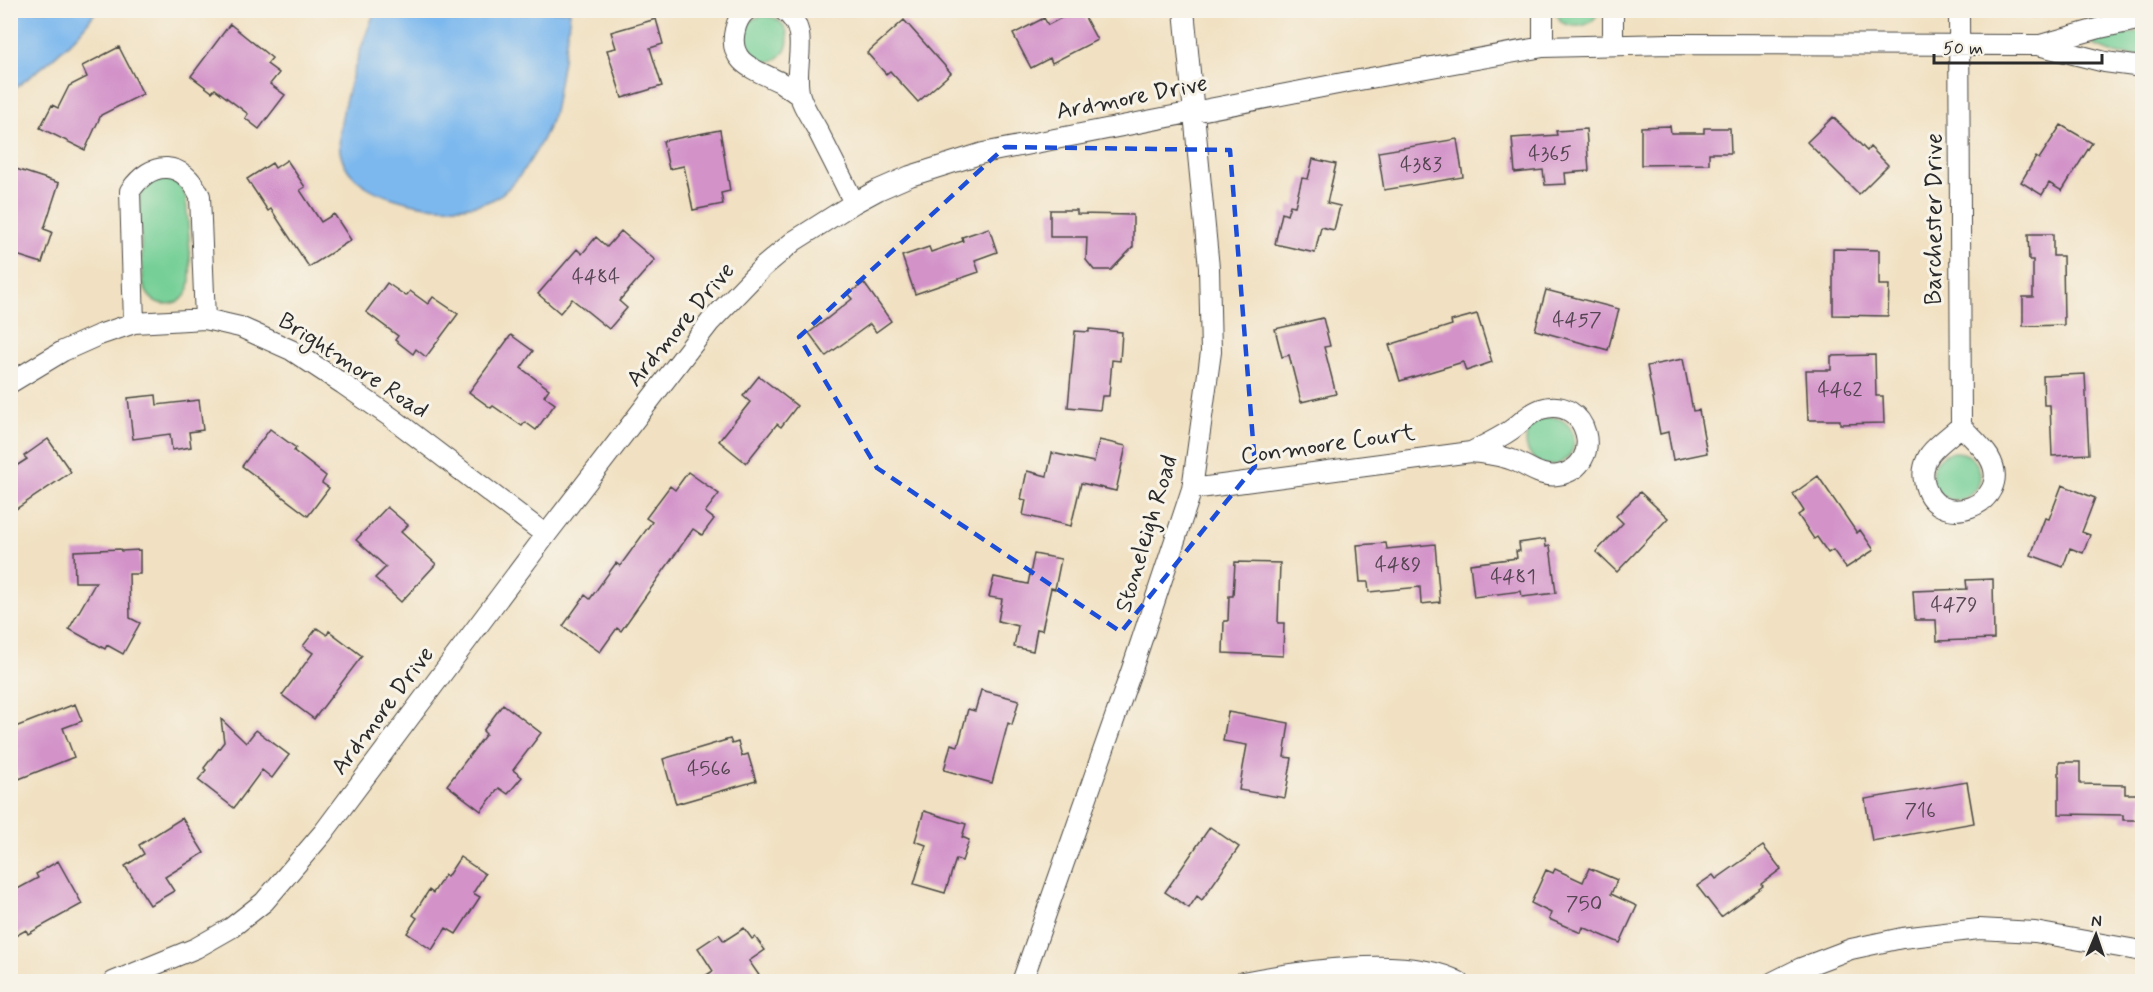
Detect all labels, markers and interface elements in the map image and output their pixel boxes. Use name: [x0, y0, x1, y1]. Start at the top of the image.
scale bar: [1934, 27, 2102, 65]
text: 50 m: [1943, 37, 1983, 61]
street label: Ardmore Drive: [1054, 68, 1210, 128]
street label: Barchester Drive: [1919, 133, 1950, 305]
house number: 4365: [1528, 140, 1572, 168]
house number: 4383: [1400, 151, 1442, 179]
street label: Ardmore Drive: [620, 256, 742, 394]
house number: 4484: [572, 263, 620, 291]
street label: Brightmore Road: [271, 306, 434, 428]
house number: 4457: [1552, 306, 1602, 334]
house number: 4462: [1817, 376, 1863, 404]
street label: Conmoore Court: [1239, 417, 1417, 473]
street label: Stoneleigh Road: [1108, 452, 1186, 616]
house number: 4489: [1375, 551, 1421, 579]
house number: 4481: [1490, 563, 1536, 591]
house number: 4479: [1931, 591, 1978, 619]
street label: Ardmore Drive: [324, 640, 442, 782]
house number: 4566: [687, 755, 731, 783]
house number: 716: [1904, 797, 1936, 825]
house number: 750: [1566, 890, 1602, 918]
north arrow: [2066, 905, 2126, 965]
text: N: [2091, 911, 2102, 932]

